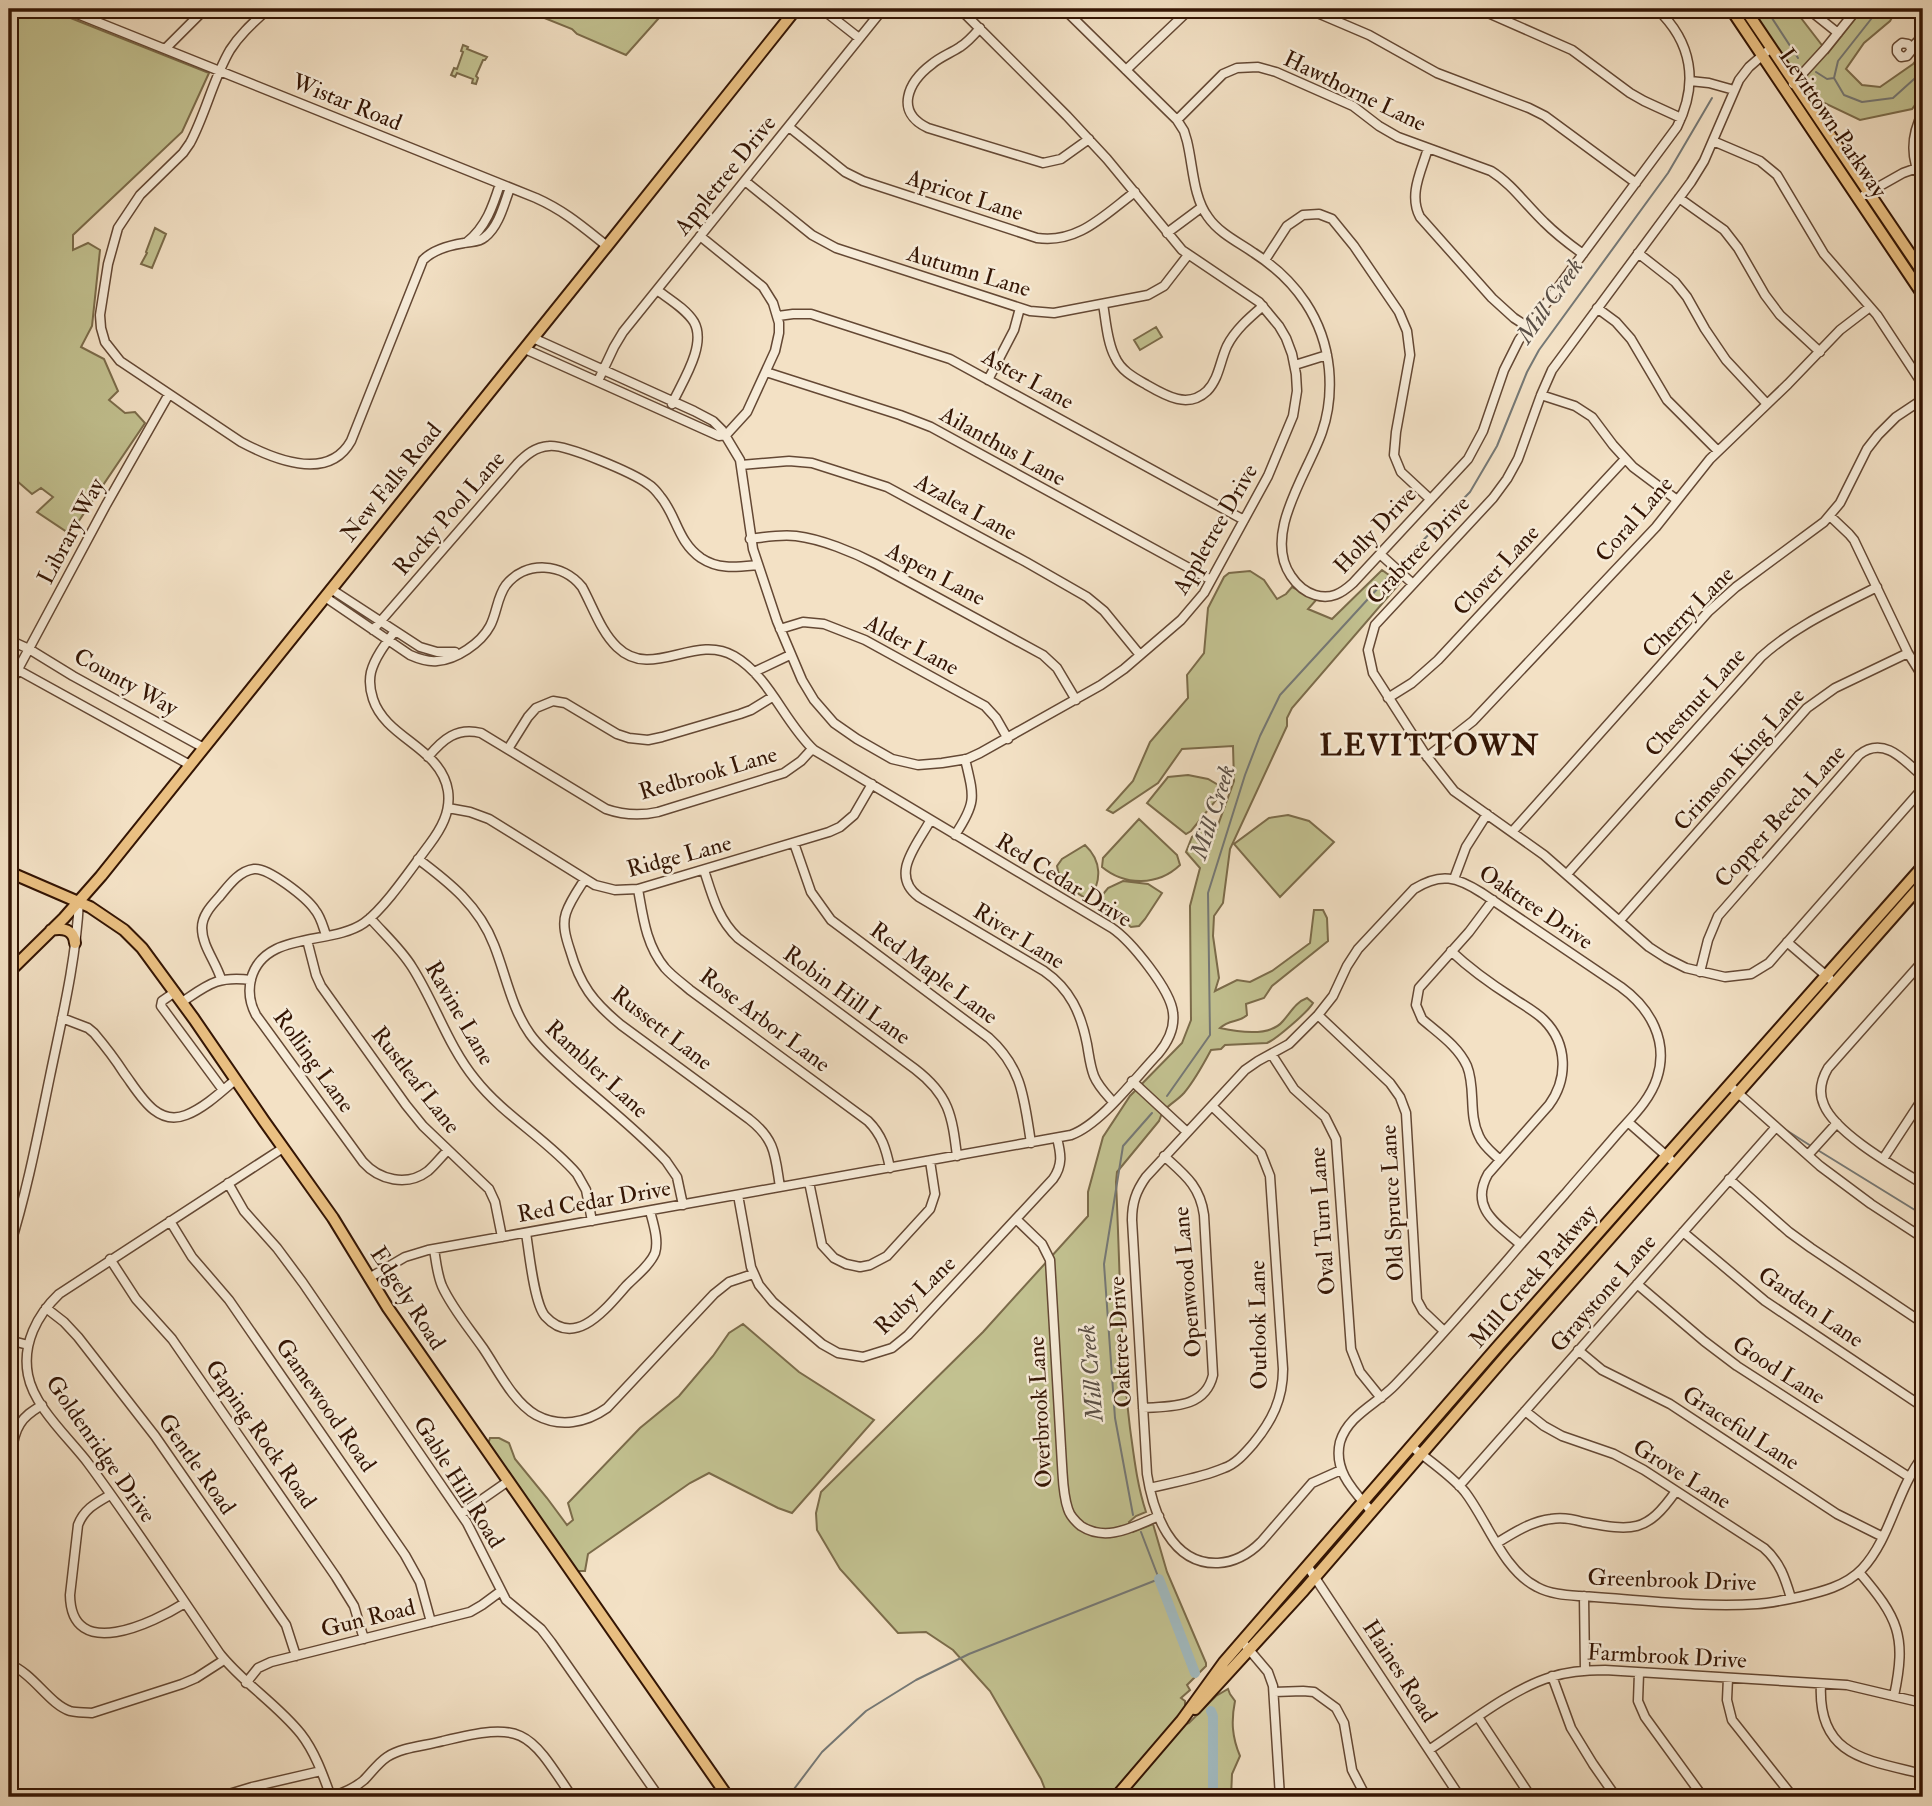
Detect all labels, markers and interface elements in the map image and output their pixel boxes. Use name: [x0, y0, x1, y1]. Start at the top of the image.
street label: Levittown Parkway: [1772, 43, 1894, 204]
street label: Hawthorne Lane: [1279, 44, 1431, 138]
street label: Wistar Road: [287, 66, 406, 137]
street label: Appletree Drive: [667, 109, 783, 242]
street label: Apricot Lane: [902, 162, 1027, 229]
street label: Autumn Lane: [903, 238, 1035, 304]
water label: Mill Creek: [1508, 252, 1591, 351]
street label: Aster Lane: [976, 341, 1079, 416]
street label: Ailanthus Lane: [934, 399, 1071, 493]
street label: New Falls Road: [334, 417, 448, 547]
street label: Rocky Pool Lane: [387, 444, 511, 581]
street label: Appletree Drive: [1165, 458, 1265, 601]
street label: Azalea Lane: [909, 467, 1023, 547]
street label: Coral Lane: [1589, 470, 1679, 568]
street label: Library Way: [31, 472, 111, 589]
street label: Holly Drive: [1327, 480, 1423, 580]
street label: Crabtree Drive: [1360, 489, 1476, 611]
street label: Clover Lane: [1447, 518, 1546, 622]
street label: Aspen Lane: [880, 535, 991, 613]
street label: Cherry Lane: [1636, 560, 1740, 664]
street label: Alder Lane: [859, 608, 964, 682]
street label: Chestnut Lane: [1638, 641, 1752, 763]
street label: County Way: [69, 642, 184, 723]
street label: Crimson King Lane: [1667, 681, 1811, 837]
district label: LEVITTOWN: [1320, 727, 1540, 764]
street label: Copper Beech Lane: [1708, 738, 1853, 894]
street label: Redbrook Lane: [636, 739, 781, 807]
water label: Mill Creek: [1183, 761, 1243, 865]
street label: Red Cedar Drive: [990, 827, 1138, 934]
street label: Ridge Lane: [623, 828, 735, 884]
street label: Oaktree Drive: [1473, 858, 1599, 956]
street label: River Lane: [968, 896, 1071, 976]
street label: Red Maple Lane: [864, 915, 1004, 1032]
street label: Robin Hill Lane: [778, 939, 917, 1051]
street label: Ravine Lane: [419, 956, 502, 1071]
street label: Rose Arbor Lane: [694, 961, 836, 1079]
street label: Russett Lane: [605, 979, 719, 1077]
street label: Rolling Lane: [267, 1004, 361, 1119]
street label: Rambler Lane: [539, 1014, 655, 1125]
street label: Rustleaf Lane: [365, 1021, 467, 1140]
street label: Old Spruce Lane: [1373, 1124, 1412, 1282]
street label: Oval Turn Lane: [1302, 1146, 1342, 1296]
street label: Red Cedar Drive: [515, 1173, 673, 1229]
street label: Mill Creek Parkway: [1463, 1198, 1604, 1354]
street label: Openwood Lane: [1166, 1205, 1209, 1359]
street label: Graystone Lane: [1544, 1228, 1663, 1358]
street label: Edgely Road: [364, 1241, 452, 1355]
street label: Ruby Lane: [868, 1249, 962, 1341]
street label: Outlook Lane: [1242, 1260, 1274, 1390]
street label: Garden Lane: [1753, 1260, 1870, 1354]
street label: Oaktree Drive: [1102, 1275, 1138, 1408]
water label: Mill Creek: [1071, 1323, 1111, 1425]
street label: Good Lane: [1727, 1329, 1831, 1411]
street label: Gamewood Road: [269, 1333, 383, 1477]
street label: Overbrook Lane: [1022, 1335, 1058, 1489]
street label: Gaping Rock Road: [198, 1354, 323, 1515]
street label: Goldenridge Drive: [39, 1370, 163, 1529]
street label: Graceful Lane: [1677, 1379, 1805, 1477]
street label: Gentle Road: [152, 1408, 242, 1520]
street label: Gable Hill Road: [407, 1411, 511, 1553]
street label: Grove Lane: [1627, 1432, 1737, 1516]
street label: Greenbrook Drive: [1587, 1563, 1757, 1597]
street label: Gun Road: [318, 1592, 418, 1644]
street label: Haines Road: [1356, 1614, 1444, 1728]
street label: Farmbrook Drive: [1586, 1637, 1748, 1675]

